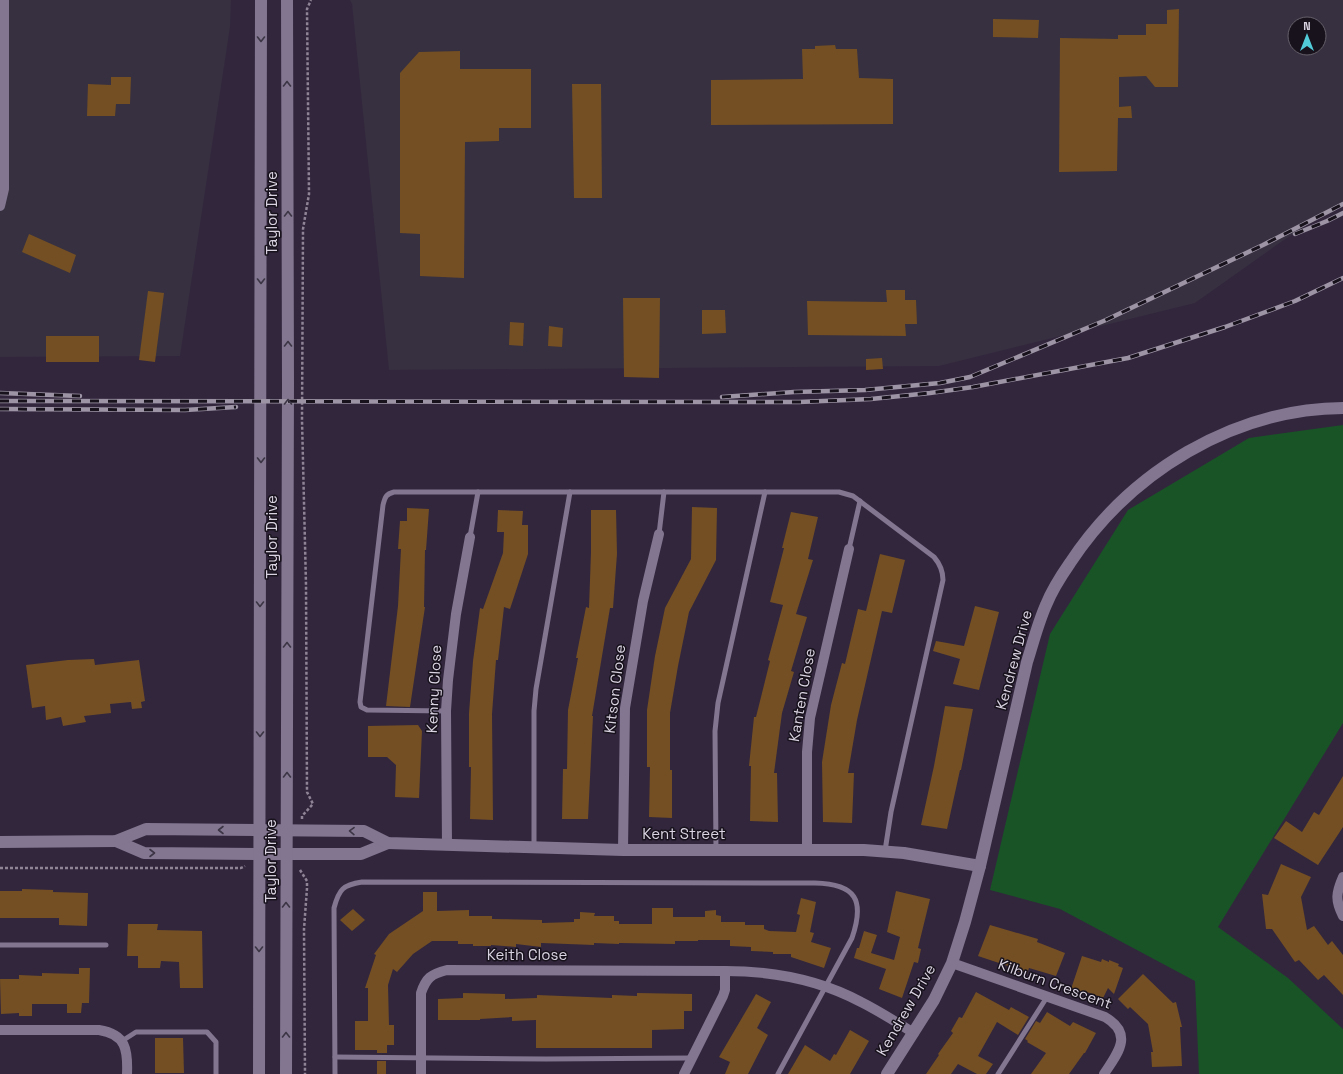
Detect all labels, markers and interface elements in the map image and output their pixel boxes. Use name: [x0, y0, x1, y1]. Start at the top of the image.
north arrow: [1287, 16, 1327, 56]
text: N: [1303, 19, 1311, 33]
one-way arrow: [257, 36, 265, 42]
one-way arrow: [283, 81, 291, 87]
street label: Taylor Drive: [262, 171, 281, 255]
one-way arrow: [284, 211, 292, 217]
one-way arrow: [257, 278, 265, 284]
one-way arrow: [284, 341, 292, 347]
one-way arrow: [284, 399, 292, 405]
one-way arrow: [257, 457, 265, 463]
street label: Taylor Drive: [262, 495, 281, 579]
one-way arrow: [256, 601, 264, 607]
street label: Kendrew Drive: [991, 608, 1036, 712]
one-way arrow: [283, 642, 291, 648]
street label: Kitson Close: [600, 643, 629, 734]
street label: Kenny Close: [422, 644, 445, 734]
street label: Kanten Close: [784, 647, 819, 743]
one-way arrow: [256, 731, 264, 737]
one-way arrow: [283, 772, 291, 778]
street label: Taylor Drive: [261, 819, 280, 903]
street label: Kent Street: [642, 824, 726, 843]
one-way arrow: [218, 826, 224, 834]
one-way arrow: [349, 826, 355, 835]
one-way arrow: [149, 849, 155, 857]
one-way arrow: [282, 902, 290, 908]
street label: Keith Close: [487, 945, 567, 964]
one-way arrow: [255, 946, 263, 952]
street label: Kilburn Crescent: [996, 954, 1115, 1013]
street label: Kendrew Drive: [872, 961, 939, 1059]
one-way arrow: [282, 1032, 290, 1038]

